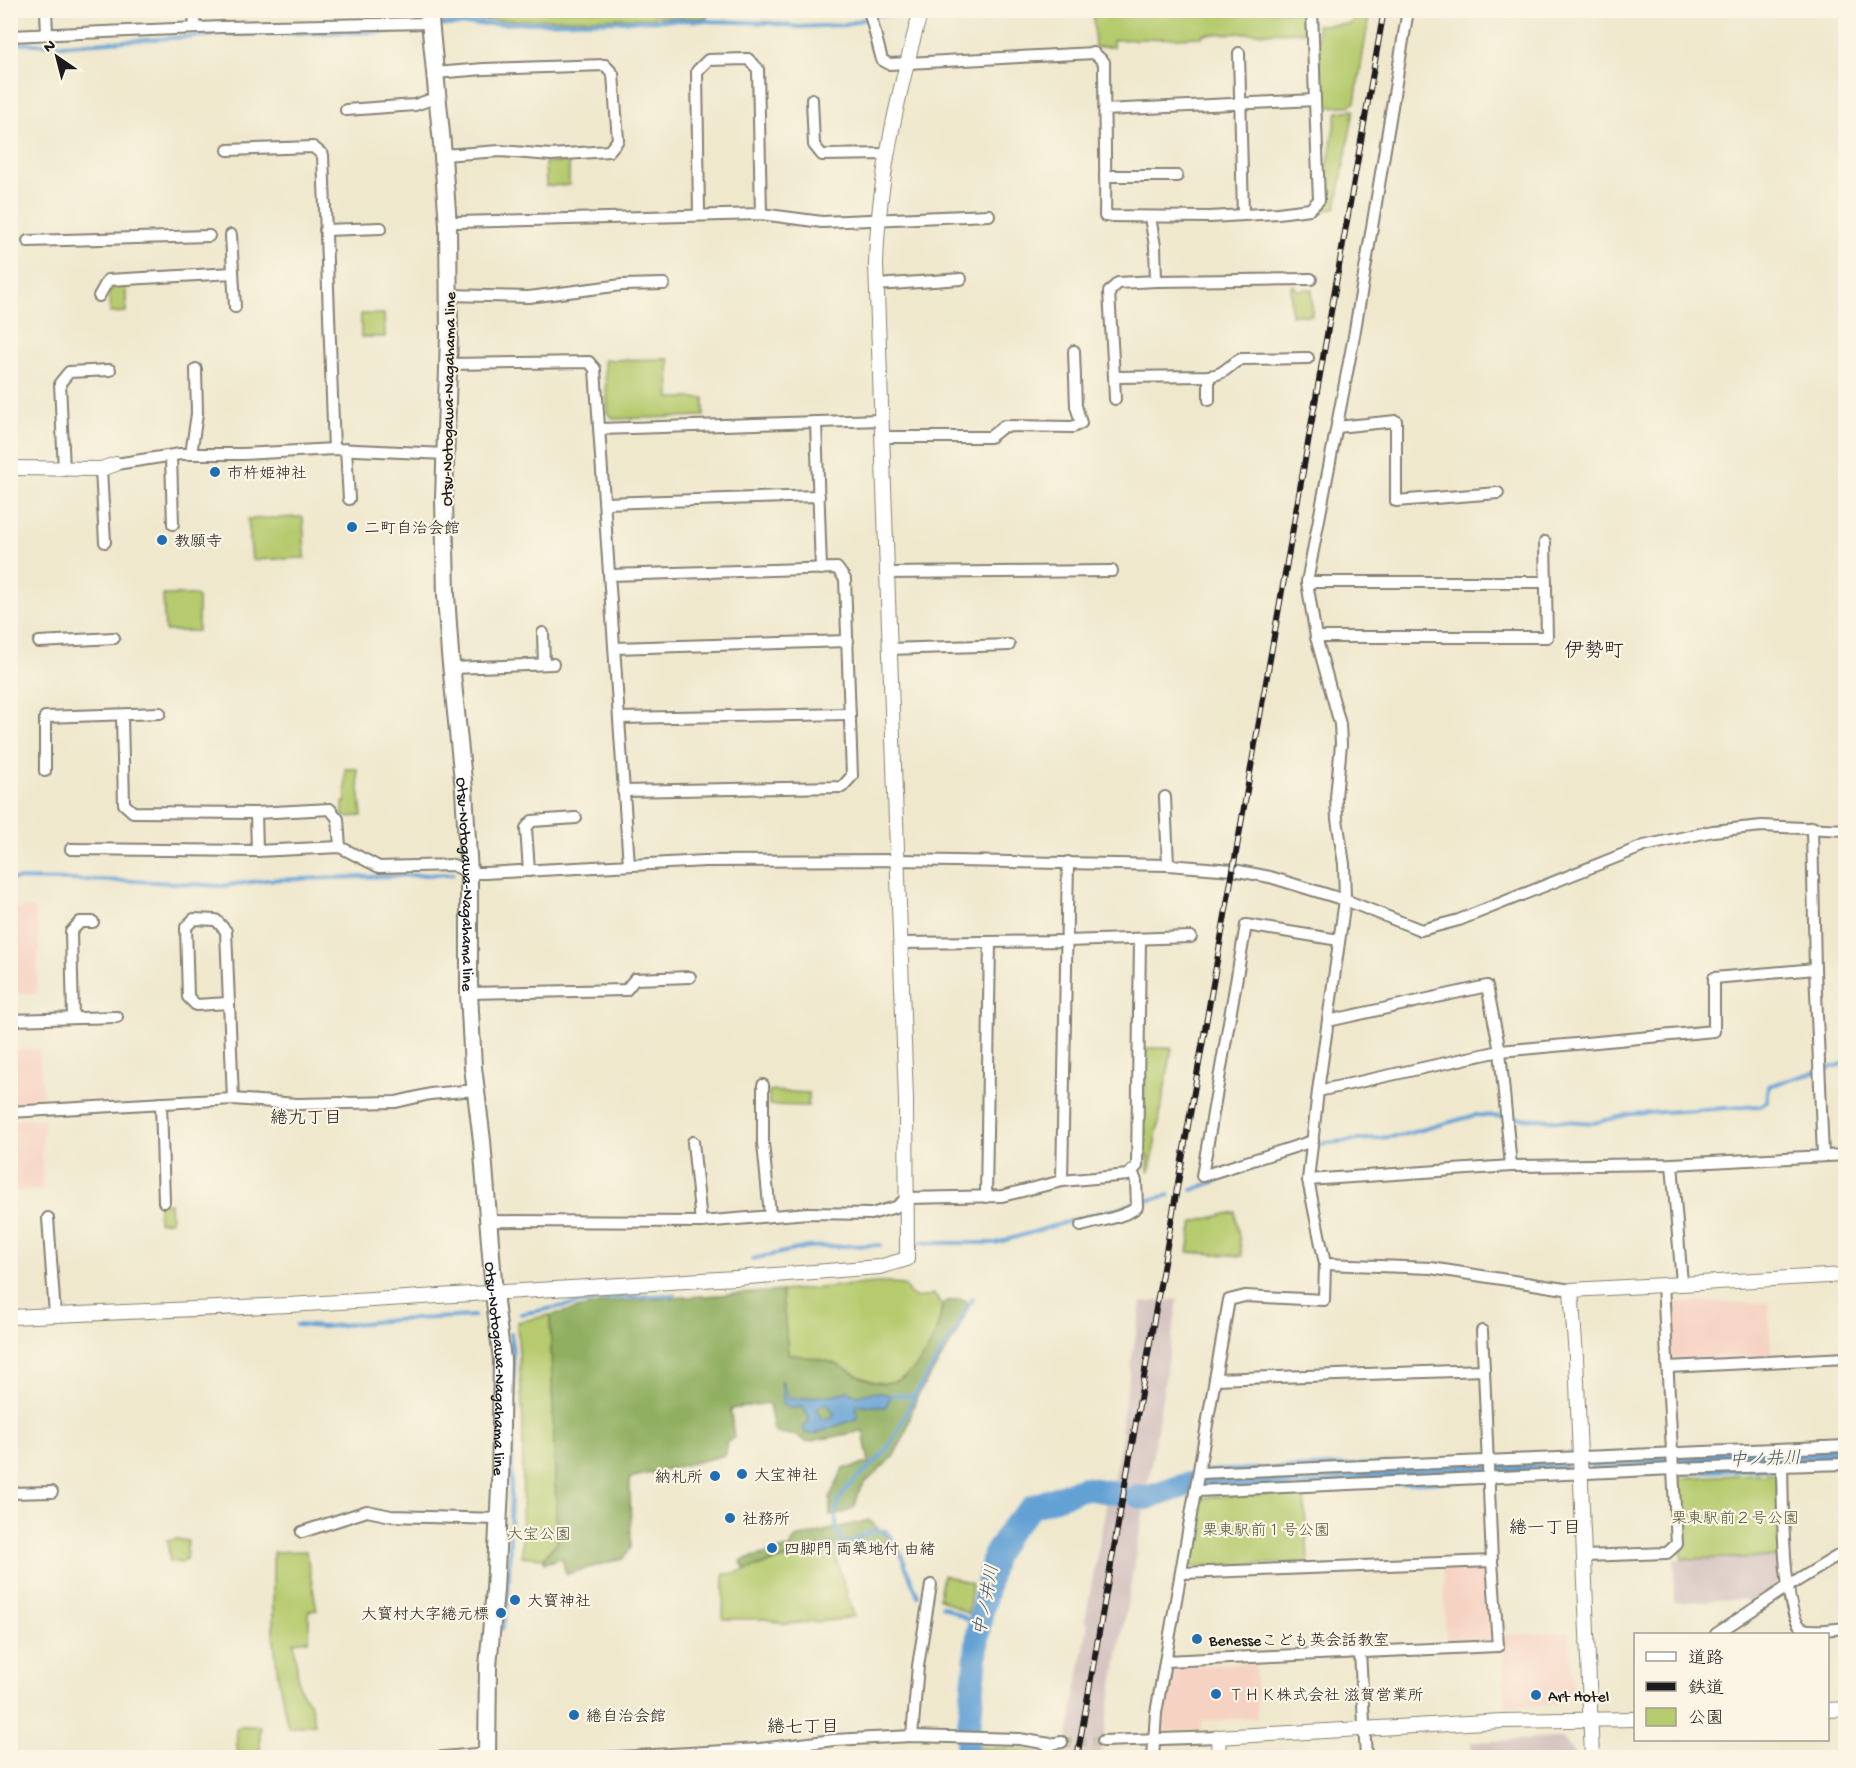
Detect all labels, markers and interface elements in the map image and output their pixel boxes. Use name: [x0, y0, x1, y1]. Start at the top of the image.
north arrow: [27, 27, 87, 87]
text: N: [41, 36, 61, 58]
street label: Otsu-Notogawa-Nagahama line: [439, 291, 462, 506]
marker: 市杵姫神社: [208, 465, 222, 479]
place label: 市杵姫神社: [227, 465, 307, 485]
place label: 二町自治会館: [364, 519, 460, 540]
marker: 二町自治会館: [345, 520, 359, 534]
marker: 教願寺: [155, 533, 169, 547]
place label: 教願寺: [174, 533, 222, 553]
district label: 伊勢町: [1564, 639, 1624, 664]
street label: Otsu-Notogawa-Nagahama line: [450, 776, 475, 992]
district label: 綣九丁目: [270, 1108, 342, 1130]
street label: Otsu-Notogawa-Nagahama line: [479, 1261, 508, 1476]
water label: 中ノ井川: [1729, 1448, 1801, 1472]
marker: 大宝神社: [735, 1467, 749, 1481]
place label: 大宝神社: [754, 1467, 818, 1487]
place label: 納札所: [655, 1469, 703, 1489]
marker: 納札所: [708, 1469, 722, 1483]
park label: 栗東駅前２号公園: [1671, 1509, 1799, 1530]
marker: 社務所: [723, 1511, 737, 1525]
place label: 社務所: [742, 1511, 790, 1531]
district label: 綣一丁目: [1509, 1518, 1581, 1540]
park label: 栗東駅前１号公園: [1202, 1521, 1330, 1542]
park label: 大宝公園: [507, 1526, 571, 1546]
place label: 四脚門 両築地付 由緒: [784, 1540, 936, 1561]
marker: 四脚門 両築地付 由緒: [765, 1541, 779, 1555]
water label: 中ノ井川: [969, 1563, 1005, 1638]
place label: 大寳神社: [527, 1592, 591, 1613]
marker: 大寳神社: [508, 1593, 522, 1607]
place label: 大寳村大字綣元標: [361, 1605, 489, 1626]
marker: 大寳村大字綣元標: [494, 1606, 508, 1620]
place label: Benesseこども英会話教室: [1208, 1631, 1389, 1652]
marker: Benesseこども英会話教室: [1190, 1632, 1204, 1646]
legend: [1634, 1633, 1829, 1741]
text: 道路: [1688, 1648, 1724, 1670]
text: 鉄道: [1688, 1678, 1724, 1700]
place label: ＴＨＫ株式会社 滋賀営業所: [1228, 1686, 1424, 1707]
marker: ＴＨＫ株式会社 滋賀営業所: [1209, 1687, 1223, 1701]
marker: Art Hotel: [1529, 1688, 1543, 1702]
place label: Art Hotel: [1548, 1689, 1609, 1708]
place label: 綣自治会館: [586, 1707, 666, 1728]
marker: 綣自治会館: [567, 1708, 581, 1722]
text: 公園: [1688, 1709, 1724, 1730]
district label: 綣七丁目: [767, 1717, 839, 1739]

